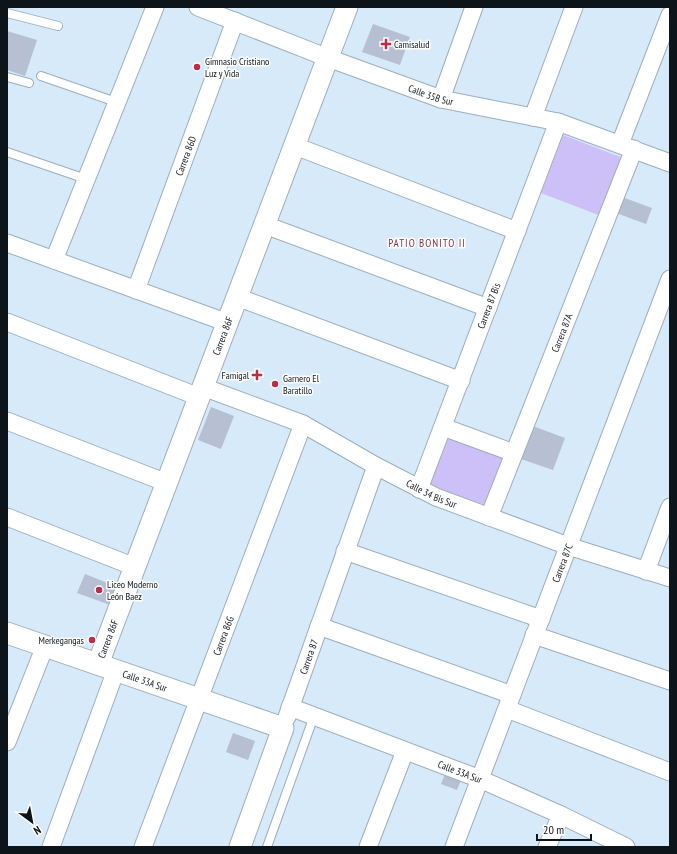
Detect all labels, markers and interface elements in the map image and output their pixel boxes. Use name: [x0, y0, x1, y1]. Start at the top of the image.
place label: Camisalud: [394, 38, 430, 51]
marker: Camisalud: [381, 39, 391, 49]
place label: Gimnasio Cristiano Luz y Vida: [205, 55, 269, 80]
marker: Gimnasio Cristiano Luz y Vida: [192, 62, 202, 72]
street label: Calle 35B Sur: [406, 82, 455, 108]
street label: Carrera 86D: [173, 134, 199, 178]
district label: PATIO BONITO II: [388, 236, 466, 250]
street label: Carrera 87 Bis: [474, 281, 504, 331]
street label: Carrera 87A: [549, 311, 576, 354]
street label: Carrera 86F: [210, 315, 236, 357]
place label: Famigal: [222, 369, 250, 382]
marker: Famigal: [252, 370, 262, 380]
place label: Garnero El Baratillo: [283, 372, 320, 397]
marker: Garnero El Baratillo: [270, 379, 280, 389]
street label: Calle 34 Bis Sur: [404, 477, 459, 511]
street label: Carrera 87C: [549, 541, 576, 584]
place label: Liceo Moderno León Baez: [107, 578, 158, 603]
marker: Liceo Moderno León Baez: [94, 585, 104, 595]
street label: Carrera 86G: [210, 614, 237, 657]
street label: Carrera 86F: [95, 618, 121, 660]
place label: Merkegangas: [39, 634, 85, 647]
marker: Merkegangas: [87, 635, 97, 645]
street label: Carrera 87: [297, 638, 321, 676]
street label: Calle 33A Sur: [121, 667, 169, 695]
street label: Calle 33A Sur: [436, 758, 484, 786]
north arrow: [12, 802, 52, 842]
scale bar: [537, 816, 591, 842]
text: 20 m: [543, 822, 564, 837]
text: N: [31, 823, 44, 838]

